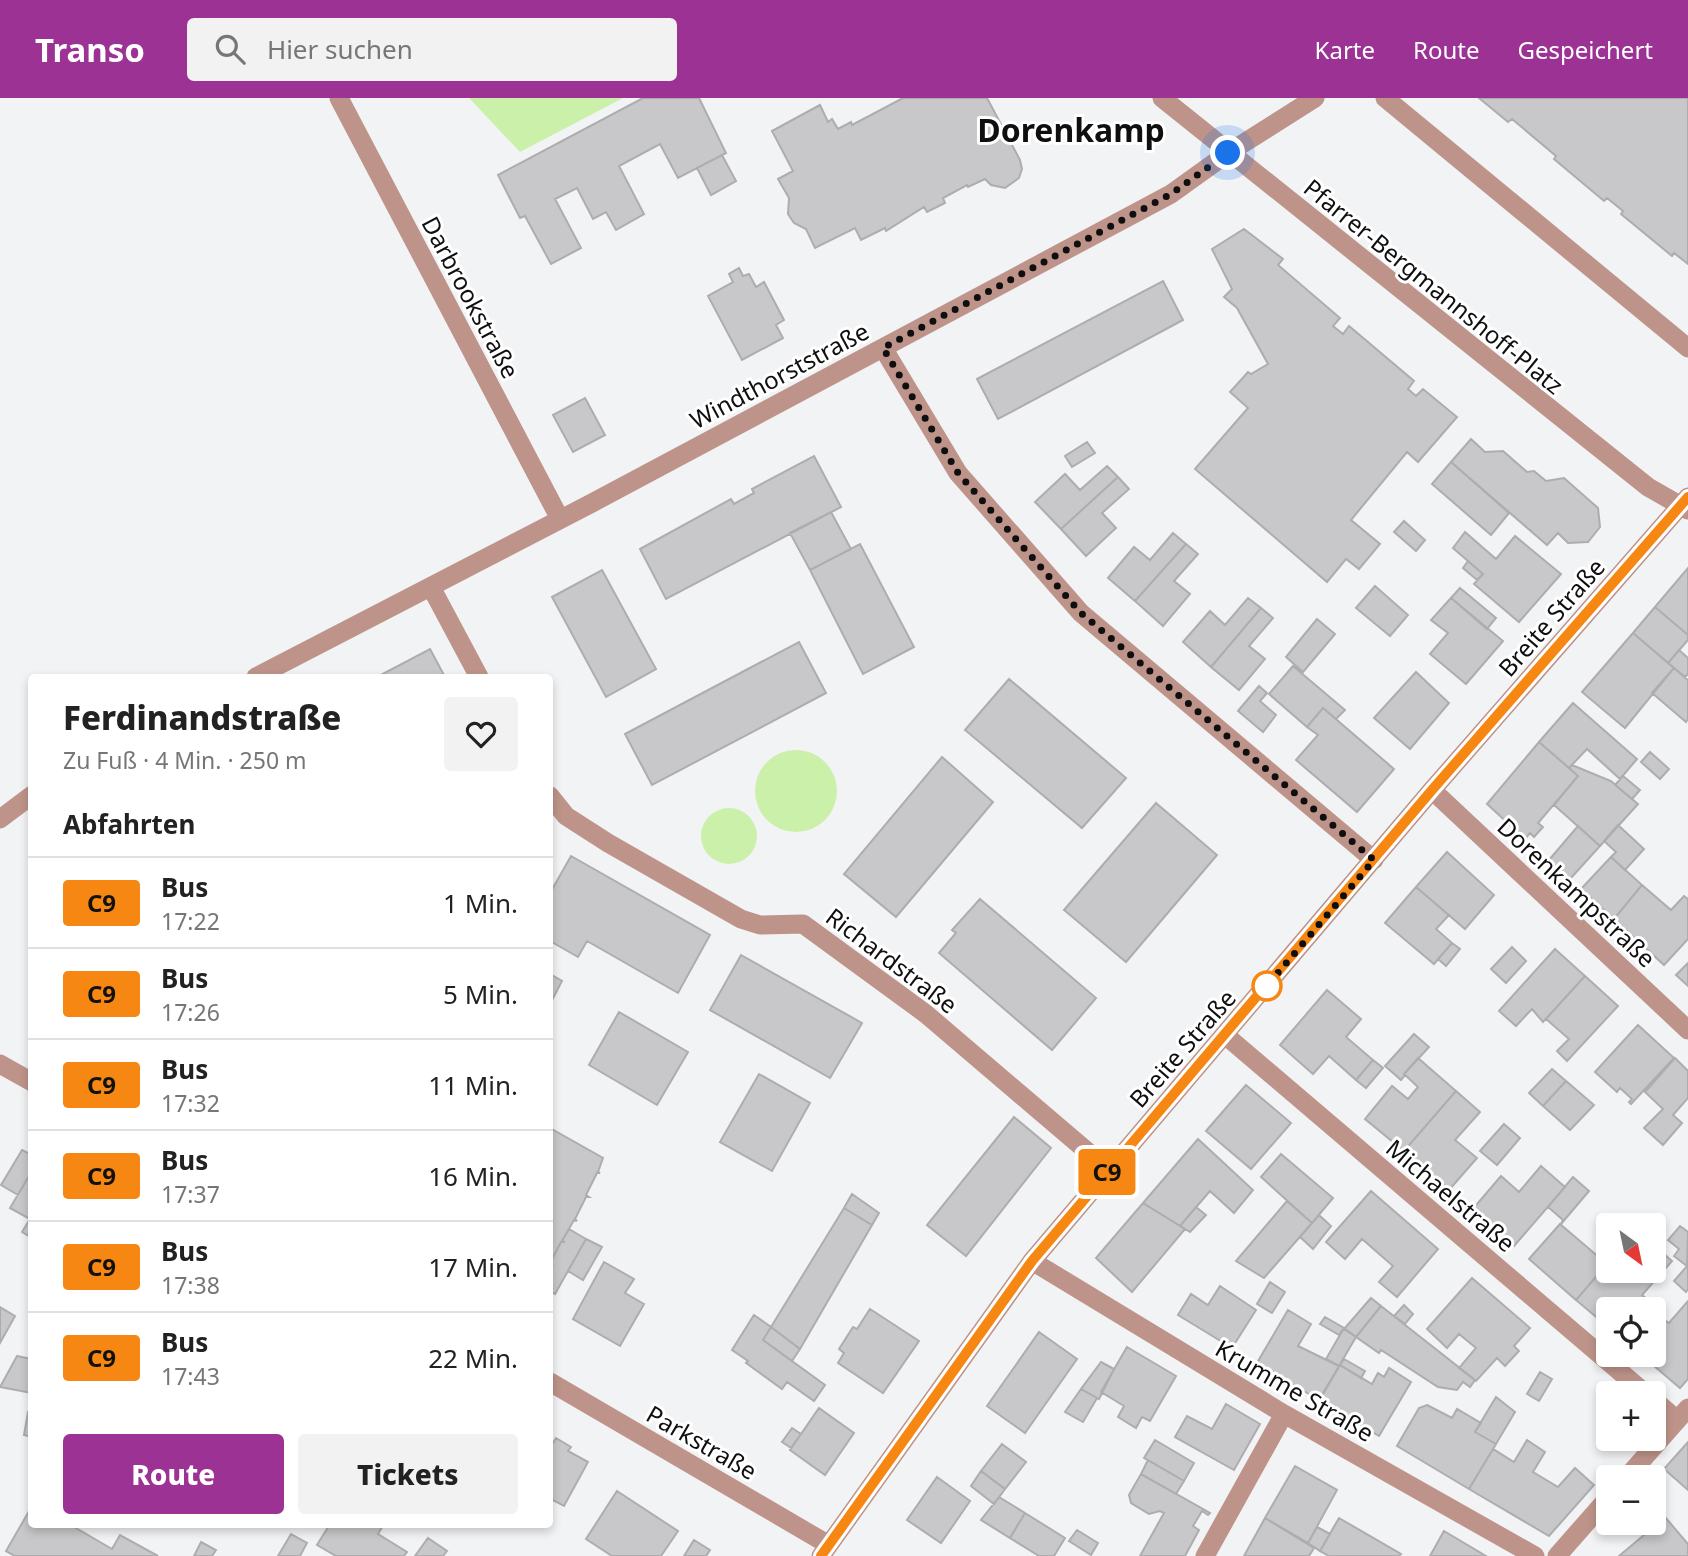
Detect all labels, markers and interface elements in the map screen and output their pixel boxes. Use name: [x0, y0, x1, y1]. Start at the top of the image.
search box: [187, 18, 677, 81]
text: Transo: [35, 27, 145, 72]
icon: search: [211, 30, 249, 68]
text: Hier suchen: [267, 31, 413, 67]
text: Karte: [1315, 33, 1375, 66]
text: Route: [1413, 33, 1480, 66]
text: Gespeichert: [1518, 33, 1653, 66]
district label: Dorenkamp: [977, 108, 1165, 151]
your location: [1210, 135, 1245, 170]
street label: Pfarrer-Bergmannshoff-Platz: [1297, 171, 1571, 401]
street label: Darbrookstraße: [414, 210, 528, 384]
street label: Windthorststraße: [684, 314, 874, 436]
street label: Breite Straße: [1490, 551, 1612, 683]
text: Ferdinandstraße: [63, 695, 341, 740]
button: heart: [444, 697, 518, 771]
text: Zu Fuß · 4 Min. · 250 m: [63, 744, 307, 776]
text: Abfahrten: [63, 806, 195, 842]
street label: Dorenkampstraße: [1491, 810, 1663, 974]
text: Bus: [161, 869, 208, 905]
text: 1 Min.: [443, 885, 518, 921]
text: C9: [87, 886, 116, 919]
street label: Richardstraße: [819, 900, 965, 1020]
text: 17:22: [161, 905, 220, 937]
text: Bus: [161, 960, 208, 996]
unlabelled marker: [1252, 971, 1282, 1001]
text: 5 Min.: [443, 976, 518, 1012]
text: C9: [87, 977, 116, 1010]
street label: Breite Straße: [1121, 982, 1243, 1114]
text: 17:26: [161, 996, 220, 1028]
text: Bus: [161, 1051, 208, 1087]
text: 11 Min.: [428, 1067, 518, 1103]
text: C9: [87, 1068, 116, 1101]
text: 17:32: [161, 1087, 220, 1119]
street label: Michaelstraße: [1379, 1131, 1523, 1259]
text: Bus: [161, 1142, 208, 1178]
line badge: C9: [1076, 1149, 1138, 1195]
text: C9: [1092, 1155, 1122, 1188]
text: 16 Min.: [428, 1158, 518, 1194]
text: C9: [87, 1159, 116, 1192]
text: 17:37: [161, 1178, 220, 1210]
north arrow: [1596, 1213, 1666, 1283]
map controls: [1596, 1213, 1666, 1535]
text: Bus: [161, 1233, 208, 1269]
text: 17 Min.: [428, 1249, 518, 1285]
text: C9: [87, 1250, 116, 1283]
text: 17:38: [161, 1269, 220, 1301]
button: locate: [1596, 1297, 1666, 1367]
text: Bus: [161, 1324, 208, 1360]
street label: Krumme Straße: [1210, 1331, 1380, 1449]
text: 22 Min.: [428, 1340, 518, 1376]
text: C9: [87, 1341, 116, 1374]
text: 17:43: [161, 1360, 220, 1392]
button: +: [1596, 1381, 1666, 1451]
street label: Parkstraße: [641, 1397, 763, 1487]
button: Route: [63, 1434, 284, 1514]
button: Tickets: [298, 1434, 518, 1514]
button: −: [1596, 1465, 1666, 1535]

